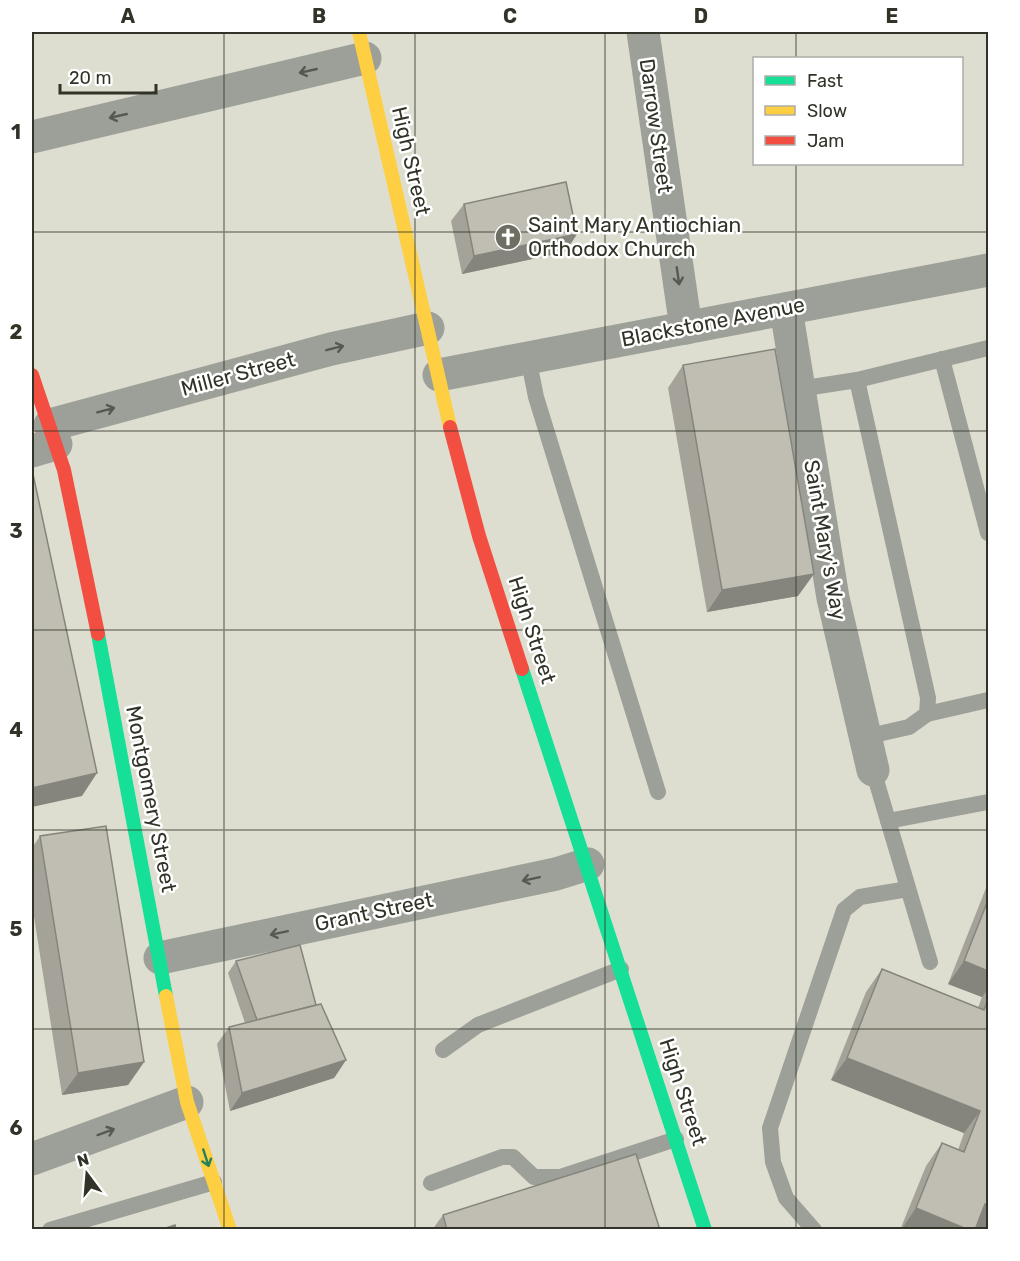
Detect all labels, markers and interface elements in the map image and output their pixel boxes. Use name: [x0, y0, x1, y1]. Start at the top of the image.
text: A: [121, 4, 136, 28]
text: B: [312, 4, 326, 28]
text: C: [503, 4, 517, 28]
text: D: [694, 4, 708, 28]
text: E: [886, 4, 898, 28]
scale bar: [60, 57, 156, 95]
street label: Darrow Street: [635, 57, 678, 195]
legend: [753, 57, 963, 165]
one-way arrow: [299, 66, 318, 78]
text: 20 m: [69, 67, 111, 89]
text: Fast: [807, 70, 843, 92]
text: Slow: [807, 100, 847, 122]
street label: High Street: [387, 104, 436, 218]
one-way arrow: [109, 111, 128, 123]
text: 1: [11, 120, 21, 144]
text: Jam: [807, 130, 844, 152]
place label: Saint Mary Antiochian Orthodox Church: [528, 212, 741, 261]
church icon: Saint Mary Antiochian Orthodox Church: [493, 222, 523, 252]
one-way arrow: [673, 266, 684, 286]
street label: Blackstone Avenue: [619, 291, 807, 352]
text: 2: [10, 320, 23, 344]
one-way arrow: [325, 342, 344, 354]
street label: Miller Street: [178, 346, 298, 401]
one-way arrow: [96, 403, 115, 415]
street label: Saint Mary's Way: [799, 458, 852, 622]
text: 3: [9, 519, 23, 543]
street label: High Street: [503, 573, 562, 687]
street label: Montgomery Street: [121, 704, 182, 894]
text: 4: [9, 718, 23, 742]
one-way arrow: [522, 874, 542, 885]
street label: Grant Street: [312, 887, 435, 936]
text: 5: [10, 917, 23, 941]
one-way arrow: [270, 927, 289, 939]
street label: High Street: [654, 1035, 713, 1149]
text: 6: [9, 1116, 23, 1140]
one-way arrow: [96, 1126, 115, 1137]
north arrow: [57, 1144, 117, 1204]
one-way arrow: [201, 1148, 212, 1167]
text: N: [75, 1149, 91, 1171]

